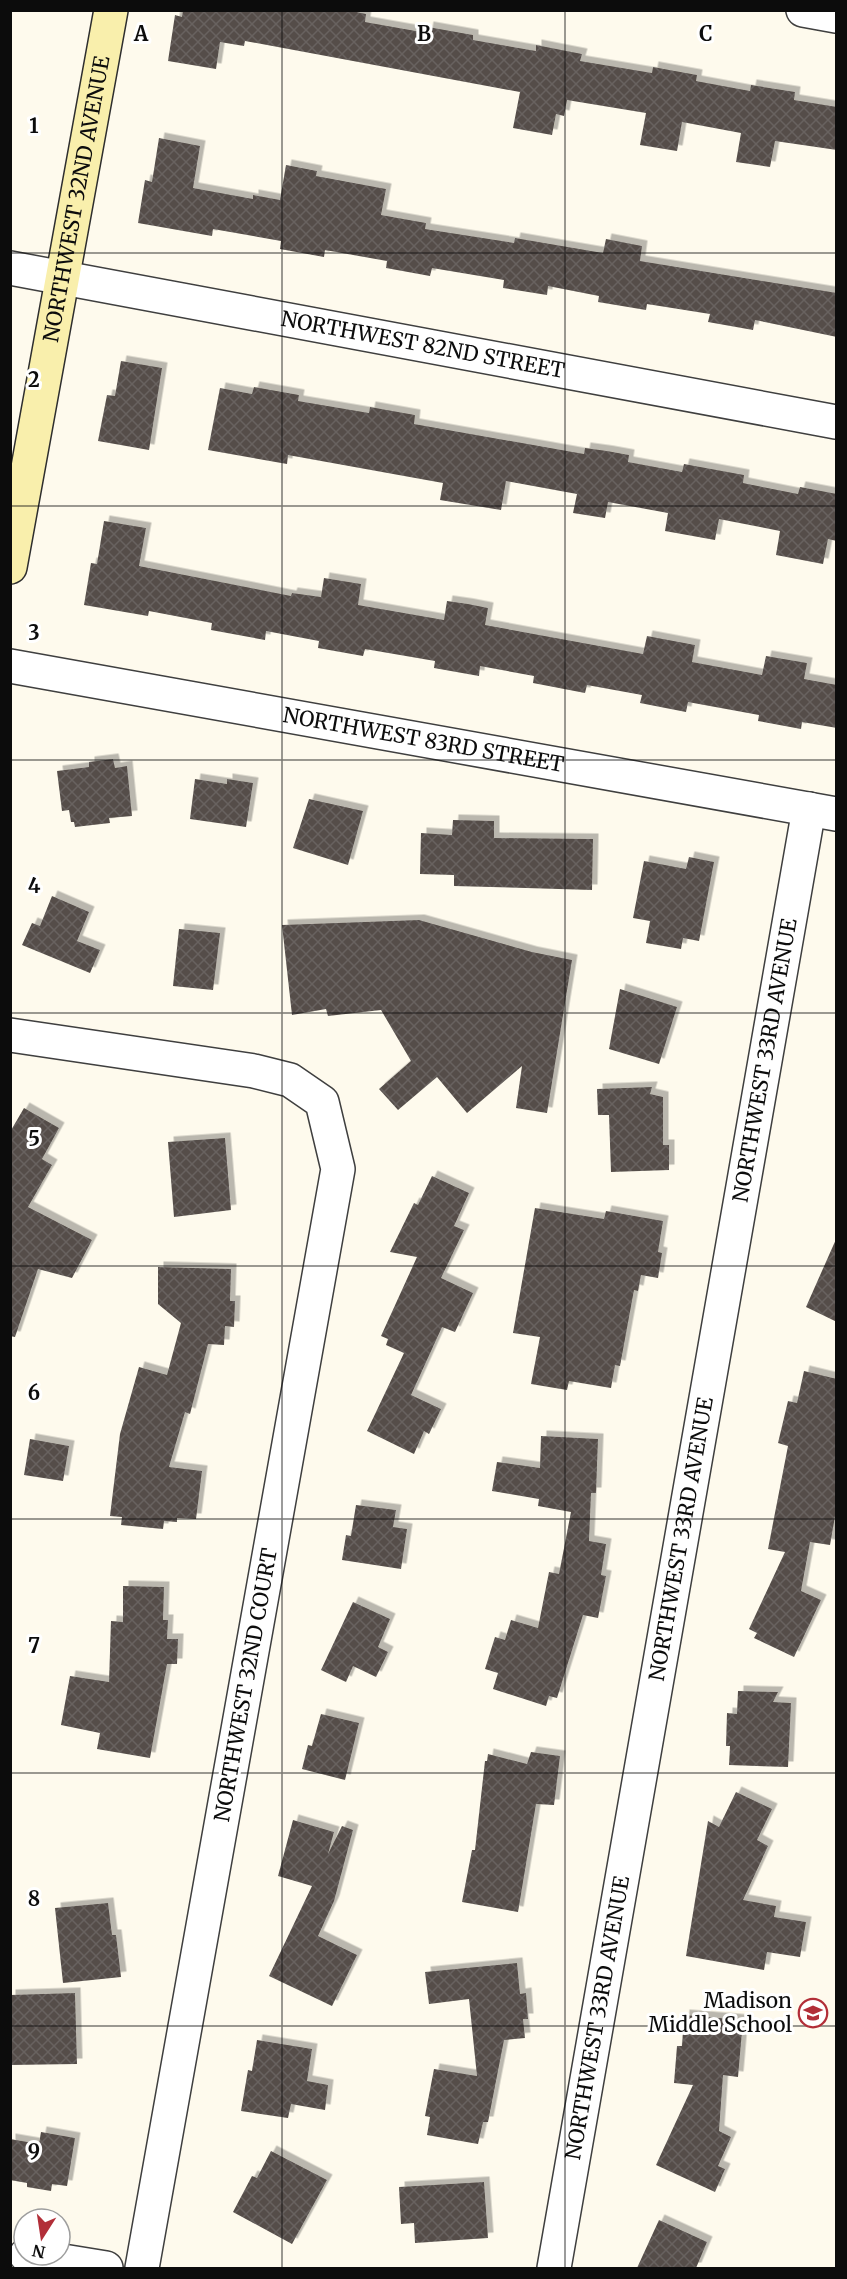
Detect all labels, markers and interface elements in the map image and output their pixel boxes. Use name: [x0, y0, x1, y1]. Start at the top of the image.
text: A: [133, 21, 149, 46]
text: B: [417, 21, 431, 46]
text: C: [699, 21, 713, 46]
street label: NORTHWEST 32ND AVENUE: [37, 53, 116, 344]
text: 1: [29, 113, 39, 138]
street label: NORTHWEST 82ND STREET: [279, 305, 567, 384]
text: 2: [28, 367, 40, 392]
text: 3: [28, 620, 40, 645]
street label: NORTHWEST 83RD STREET: [281, 701, 567, 778]
text: 4: [28, 873, 41, 898]
street label: NORTHWEST 33RD AVENUE: [727, 916, 803, 1204]
text: 5: [28, 1126, 40, 1151]
text: 6: [28, 1380, 40, 1405]
street label: NORTHWEST 33RD AVENUE: [643, 1394, 719, 1683]
street label: NORTHWEST 32ND COURT: [208, 1546, 283, 1824]
text: 7: [28, 1633, 40, 1658]
street label: NORTHWEST 33RD AVENUE: [559, 1873, 635, 2162]
text: 8: [28, 1886, 40, 1911]
place label: Madison Middle School: [648, 1987, 792, 2038]
school or university icon: Madison Middle School: [797, 1997, 829, 2029]
text: 9: [28, 2139, 40, 2164]
north arrow: [12, 2207, 72, 2267]
text: N: [30, 2241, 47, 2263]

